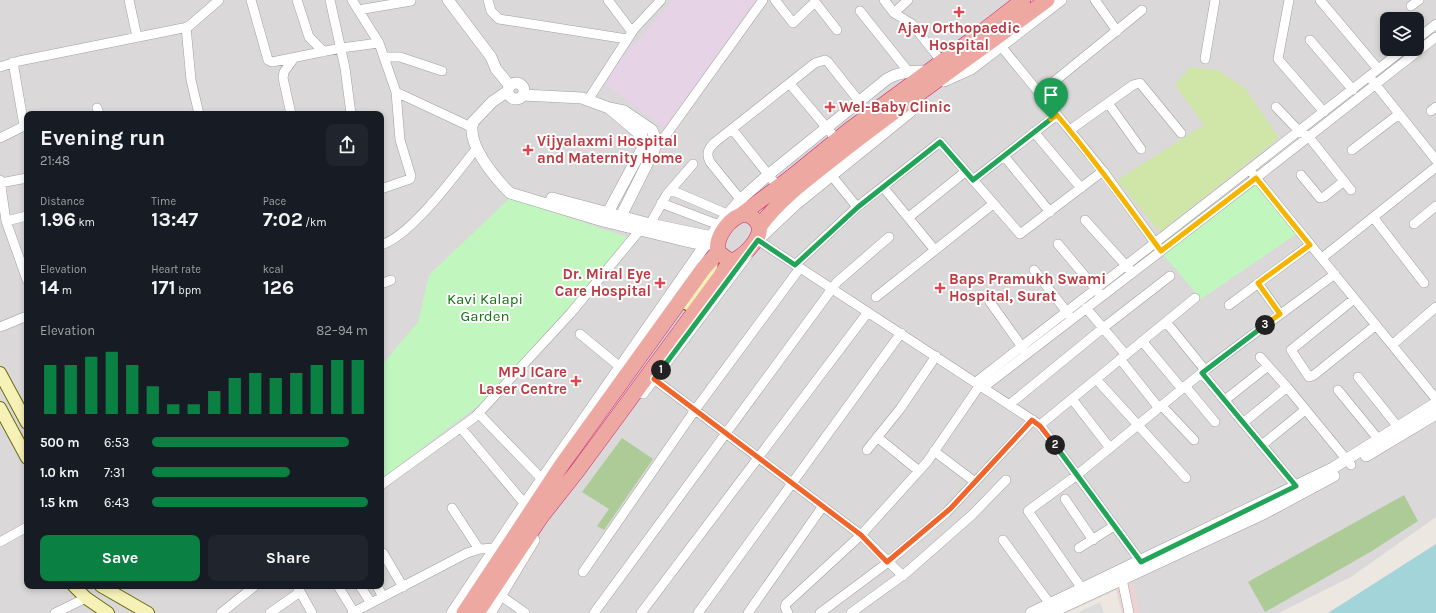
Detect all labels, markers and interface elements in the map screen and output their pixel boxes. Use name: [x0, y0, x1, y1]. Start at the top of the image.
marker: Ajay Orthopaedic Hospital: [953, 6, 965, 18]
map controls: [1380, 12, 1424, 56]
button: layers: [1380, 12, 1424, 56]
place label: Ajay Orthopaedic Hospital: [898, 19, 1020, 54]
pin: [1034, 78, 1068, 119]
icon: arrive: [1040, 84, 1062, 106]
place label: Wel-Baby Clinic: [839, 98, 951, 116]
marker: Wel-Baby Clinic: [824, 101, 836, 113]
button: share: [326, 124, 368, 166]
text: Evening run: [40, 125, 165, 151]
place label: Vijyalaxmi Hospital and Maternity Home: [537, 132, 683, 167]
marker: Vijyalaxmi Hospital and Maternity Home: [522, 144, 534, 156]
text: 21:48: [40, 153, 70, 168]
text: Distance: [40, 195, 84, 208]
text: Time: [151, 195, 176, 208]
text: Pace: [263, 195, 286, 208]
text: 1.96: [40, 208, 76, 231]
text: 13:47: [151, 208, 198, 231]
text: 7:02: [263, 208, 303, 231]
text: km: [76, 216, 95, 229]
text: /km: [303, 216, 327, 229]
text: Elevation: [40, 263, 87, 276]
text: Heart rate: [151, 263, 201, 276]
text: kcal: [263, 263, 284, 276]
place label: Dr. Miral Eye Care Hospital: [555, 265, 651, 300]
place label: Baps Pramukh Swami Hospital, Surat: [949, 270, 1106, 305]
text: 14: [40, 276, 59, 299]
text: 171: [151, 276, 176, 299]
text: 126: [263, 276, 294, 299]
marker: Dr. Miral Eye Care Hospital: [654, 277, 666, 289]
marker: Baps Pramukh Swami Hospital, Surat: [934, 282, 946, 294]
text: m: [59, 284, 72, 297]
text: bpm: [176, 284, 201, 297]
park label: Kavi Kalapi Garden: [447, 290, 523, 325]
pin: 3: [1255, 315, 1275, 335]
text: 3: [1262, 318, 1268, 331]
text: Elevation: [40, 323, 95, 338]
text: 82–94 m: [316, 323, 368, 338]
pin: 1: [651, 360, 671, 380]
place label: MPJ ICare Laser Centre: [479, 363, 567, 398]
text: 1: [659, 363, 663, 376]
marker: MPJ ICare Laser Centre: [570, 375, 582, 387]
text: 500 m: [40, 435, 80, 450]
text: 6:53: [104, 435, 129, 450]
pin: 2: [1045, 435, 1065, 455]
text: 2: [1052, 438, 1058, 451]
text: 1.0 km: [40, 465, 79, 480]
text: 7:31: [104, 465, 125, 480]
text: 1.5 km: [40, 495, 78, 510]
text: 6:43: [104, 495, 129, 510]
button: Save: [40, 535, 200, 581]
button: Share: [208, 535, 368, 581]

